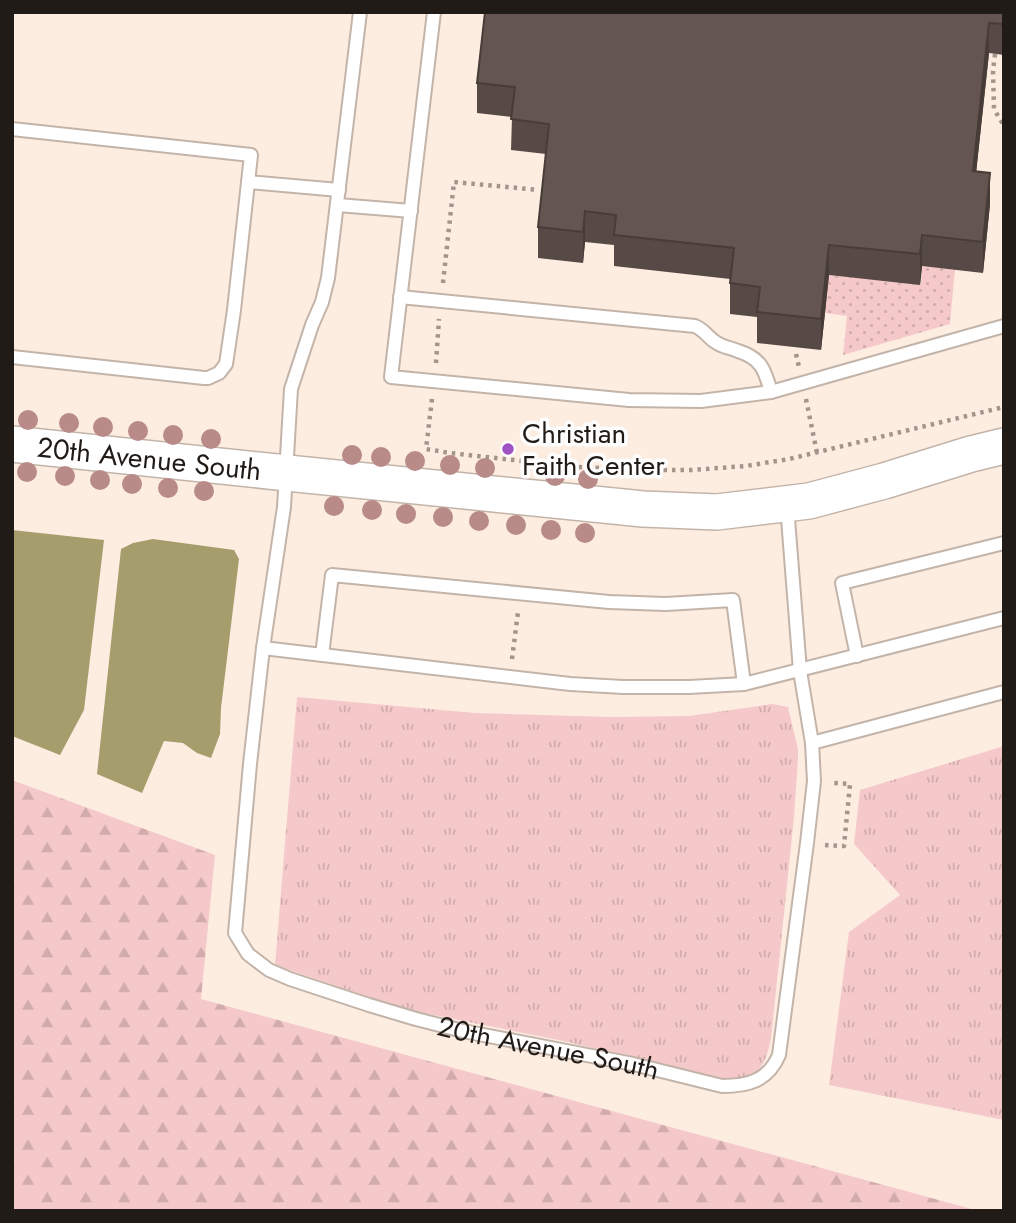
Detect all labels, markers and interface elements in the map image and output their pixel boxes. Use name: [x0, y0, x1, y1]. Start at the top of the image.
place label: Christian Faith Center: [522, 413, 665, 486]
street label: 20th Avenue South: [35, 426, 263, 491]
marker: Christian Faith Center: [500, 441, 516, 457]
street label: 20th Avenue South: [433, 1005, 664, 1090]

